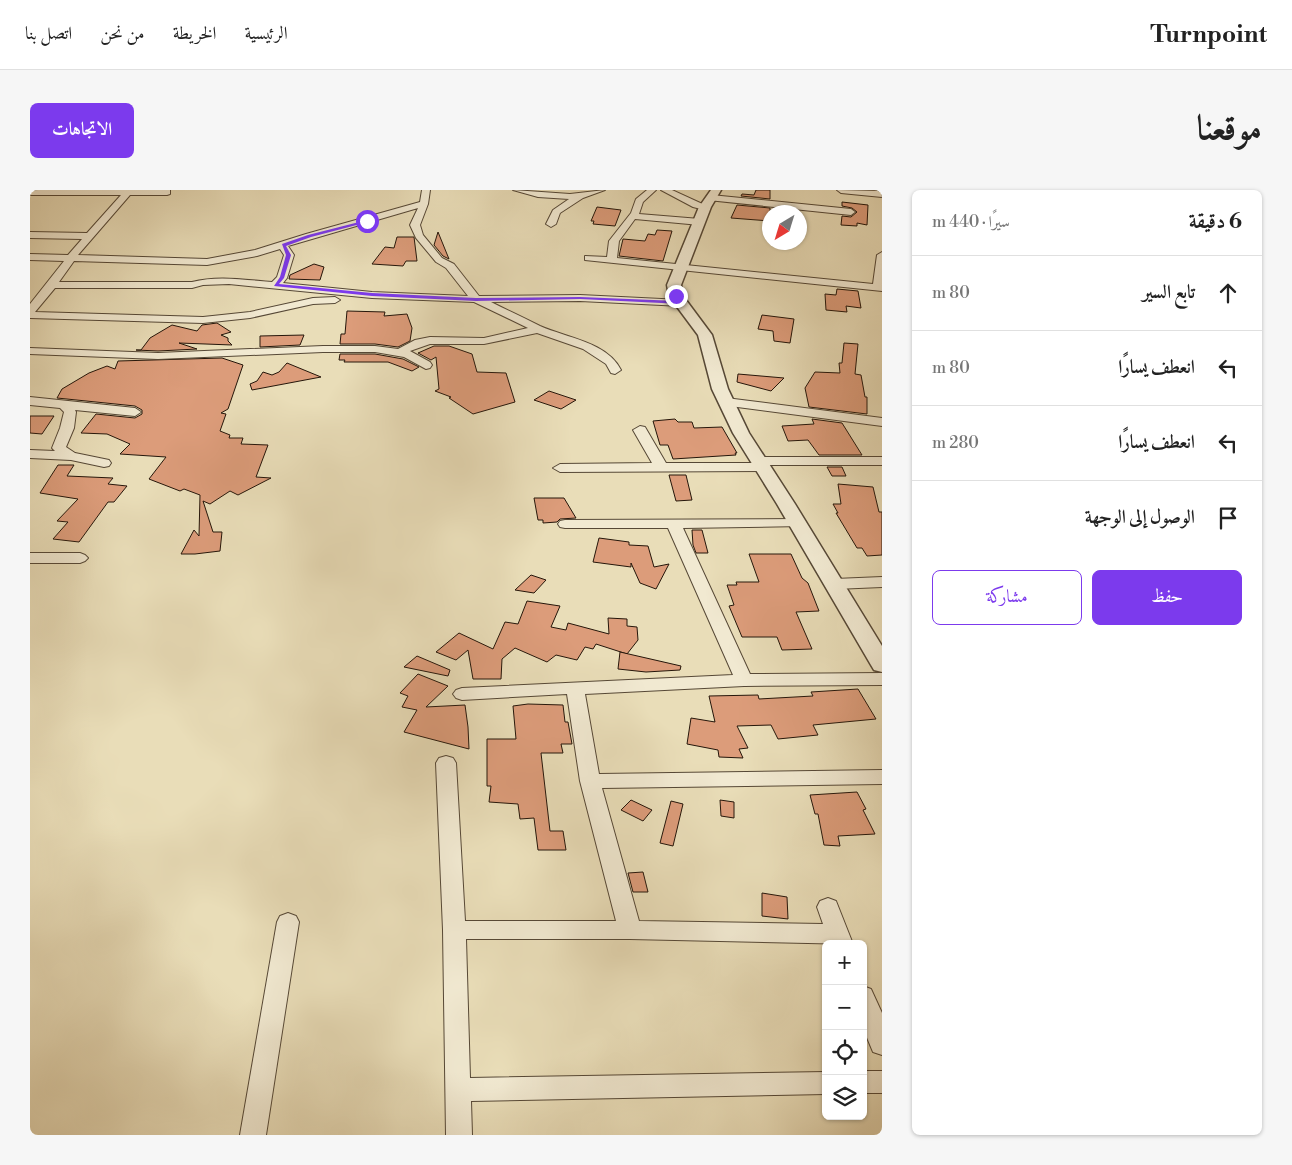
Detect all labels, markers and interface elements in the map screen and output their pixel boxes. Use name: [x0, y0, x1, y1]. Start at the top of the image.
text: Turnpoint: [1150, 20, 1267, 50]
text: اتصل بنا: [25, 22, 72, 45]
text: من نحن: [100, 22, 145, 45]
text: الخريطة: [173, 22, 216, 45]
text: الرئيسية: [244, 22, 288, 45]
button: الاتجاهات: [30, 103, 134, 158]
text: موقعنا: [1197, 107, 1262, 150]
north arrow: [762, 205, 807, 250]
text: 6 دقيقة: [1189, 209, 1242, 235]
route start: [356, 210, 379, 233]
text: سيرًا · 440 m: [932, 212, 1010, 232]
icon: ahead: [1214, 279, 1242, 307]
text: تابع السير: [1142, 280, 1195, 304]
text: 80 m: [932, 283, 970, 303]
route end: [665, 285, 688, 308]
icon: left: [1214, 354, 1242, 382]
text: انعطف يسارًا: [1118, 355, 1195, 379]
text: 80 m: [932, 358, 970, 378]
icon: left: [1214, 429, 1242, 457]
text: انعطف يسارًا: [1118, 430, 1195, 454]
text: 280 m: [932, 433, 979, 453]
icon: arrive: [1214, 504, 1242, 532]
text: الوصول إلى الوجهة: [1085, 505, 1195, 529]
button: مشاركة: [932, 570, 1082, 625]
button: حفظ: [1092, 570, 1242, 625]
map controls: [822, 940, 867, 1120]
button: +: [822, 940, 867, 985]
button: −: [822, 985, 867, 1030]
button: locate: [822, 1030, 867, 1075]
button: layers: [822, 1075, 867, 1120]

